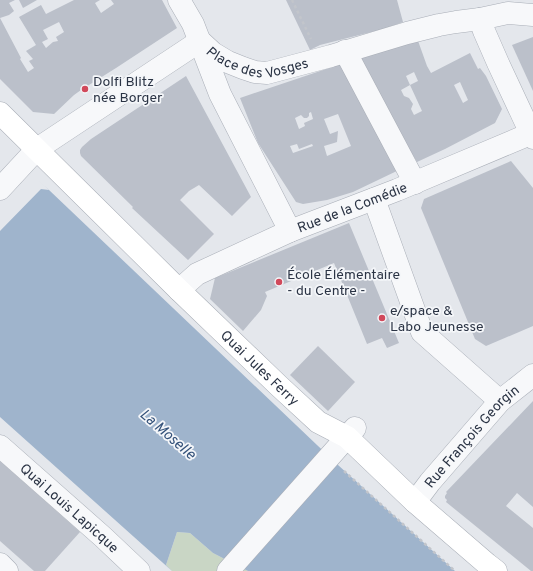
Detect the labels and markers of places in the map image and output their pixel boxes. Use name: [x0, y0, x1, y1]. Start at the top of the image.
place label: Dolfi Blitz née Borger: [93, 74, 163, 107]
marker: Dolfi Blitz née Borger: [80, 84, 90, 94]
place label: École Élémentaire - du Centre -: [287, 266, 400, 300]
marker: École Élémentaire - du Centre -: [274, 277, 284, 287]
place label: e/space & Labo Jeunesse: [390, 303, 484, 336]
marker: e/space & Labo Jeunesse: [377, 313, 387, 323]

